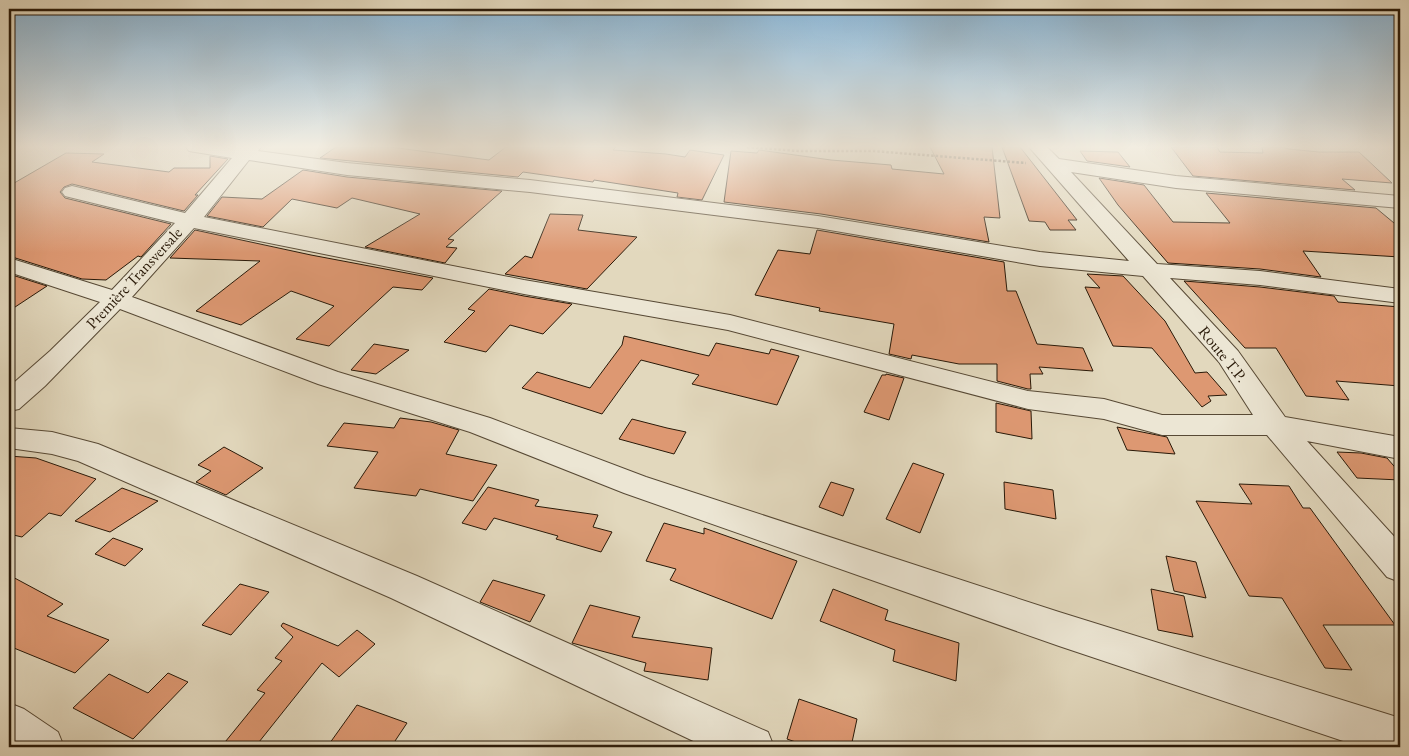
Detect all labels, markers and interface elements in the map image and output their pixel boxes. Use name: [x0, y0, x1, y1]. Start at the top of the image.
street label: Première Transversale: [81, 223, 187, 333]
street label: Route T.P.: [1194, 321, 1252, 387]

